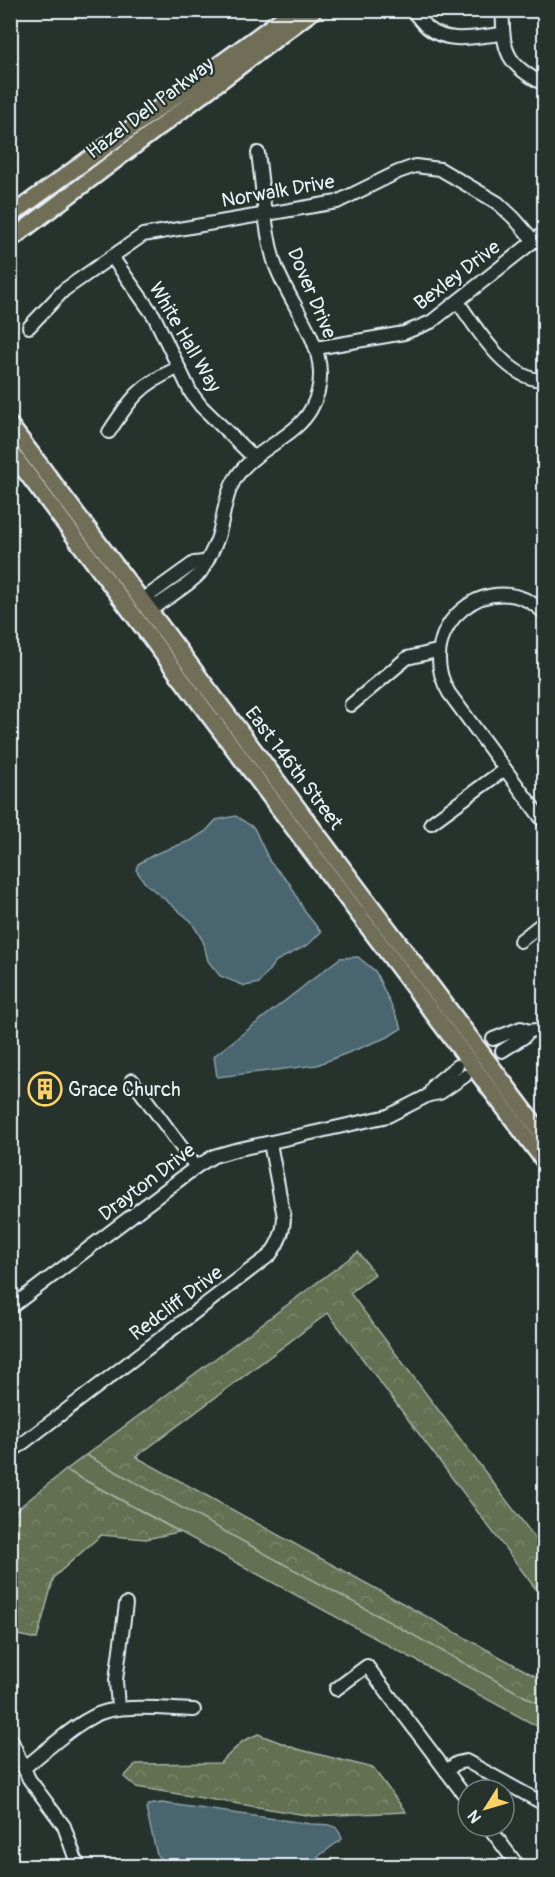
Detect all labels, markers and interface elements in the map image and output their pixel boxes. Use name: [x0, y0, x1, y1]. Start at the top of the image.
street label: Hazel Dell Parkway: [81, 51, 219, 164]
street label: Norwalk Drive: [220, 169, 337, 213]
street label: Bexley Drive: [409, 234, 505, 315]
street label: Dover Drive: [282, 244, 342, 342]
street label: White Hall Way: [143, 277, 227, 397]
street label: East 146th Street: [239, 701, 349, 835]
building icon: Grace Church: [27, 1071, 63, 1107]
place label: Grace Church: [68, 1077, 181, 1102]
street label: Drayton Drive: [94, 1137, 200, 1226]
street label: Redcliff Drive: [125, 1260, 227, 1346]
north arrow: [456, 1778, 516, 1838]
text: N: [463, 1806, 486, 1827]

